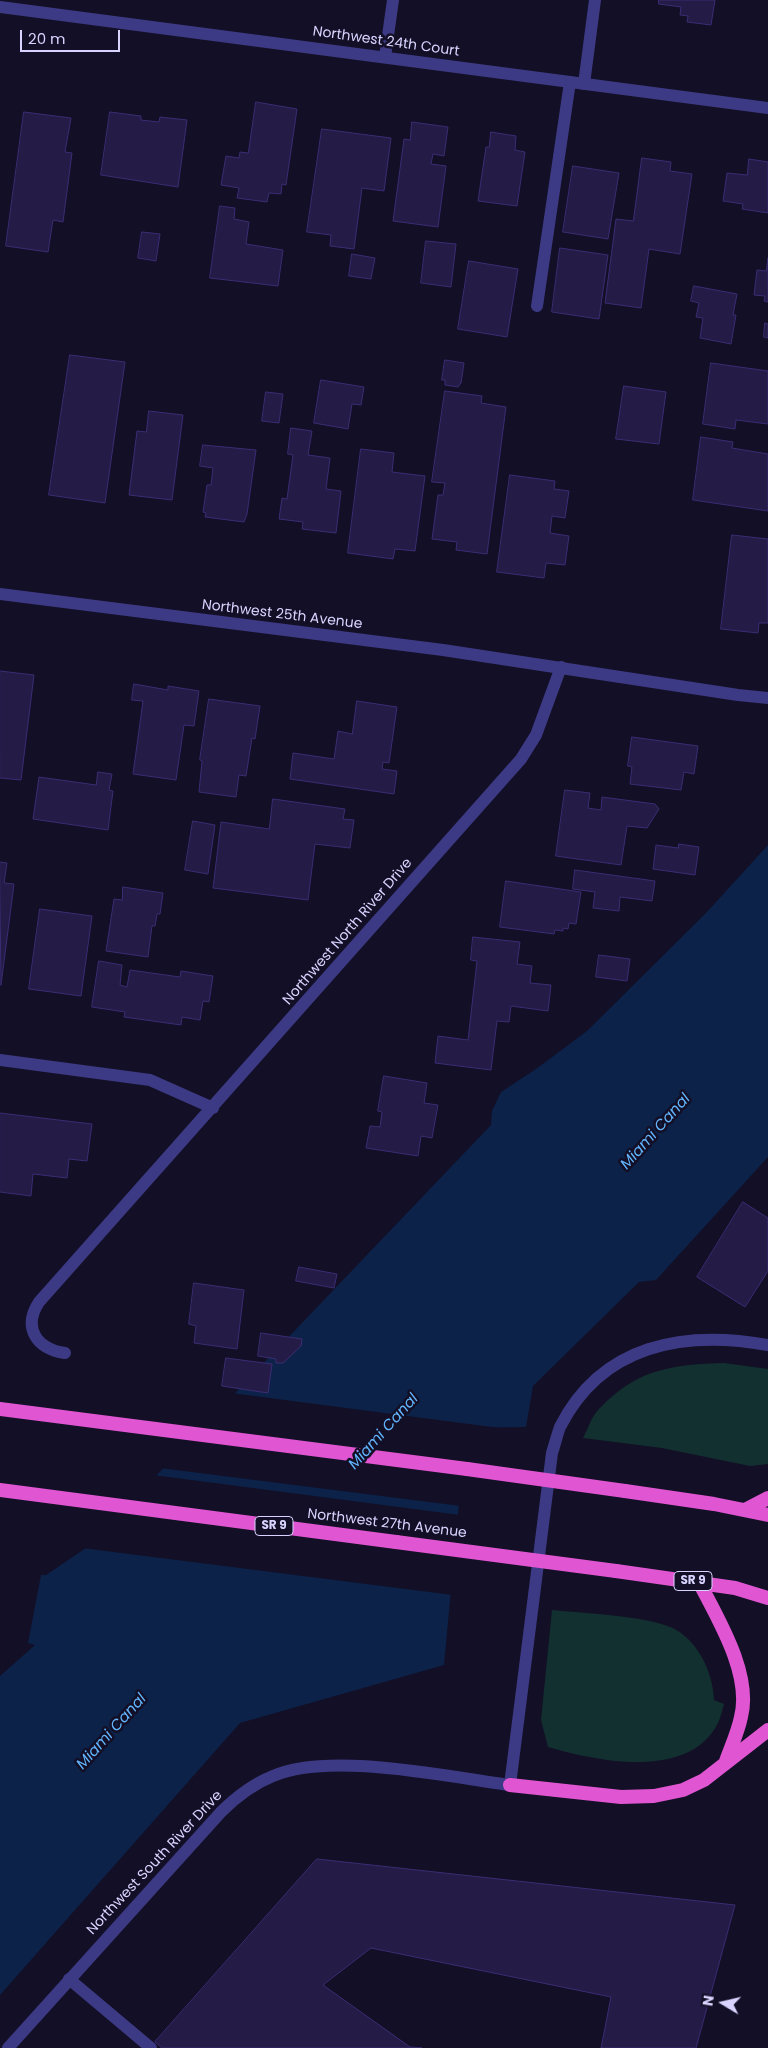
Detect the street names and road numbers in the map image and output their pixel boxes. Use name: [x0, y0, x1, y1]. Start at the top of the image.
street label: Northwest 24th Court: [312, 23, 460, 61]
street label: Northwest 25th Avenue: [201, 597, 363, 633]
street label: Northwest North River Drive: [280, 855, 416, 1009]
street label: Northwest 27th Avenue: [306, 1506, 468, 1542]
road number: SR 9: [255, 1516, 293, 1535]
road number: SR 9: [674, 1572, 712, 1590]
street label: Northwest South River Drive: [84, 1787, 226, 1939]

